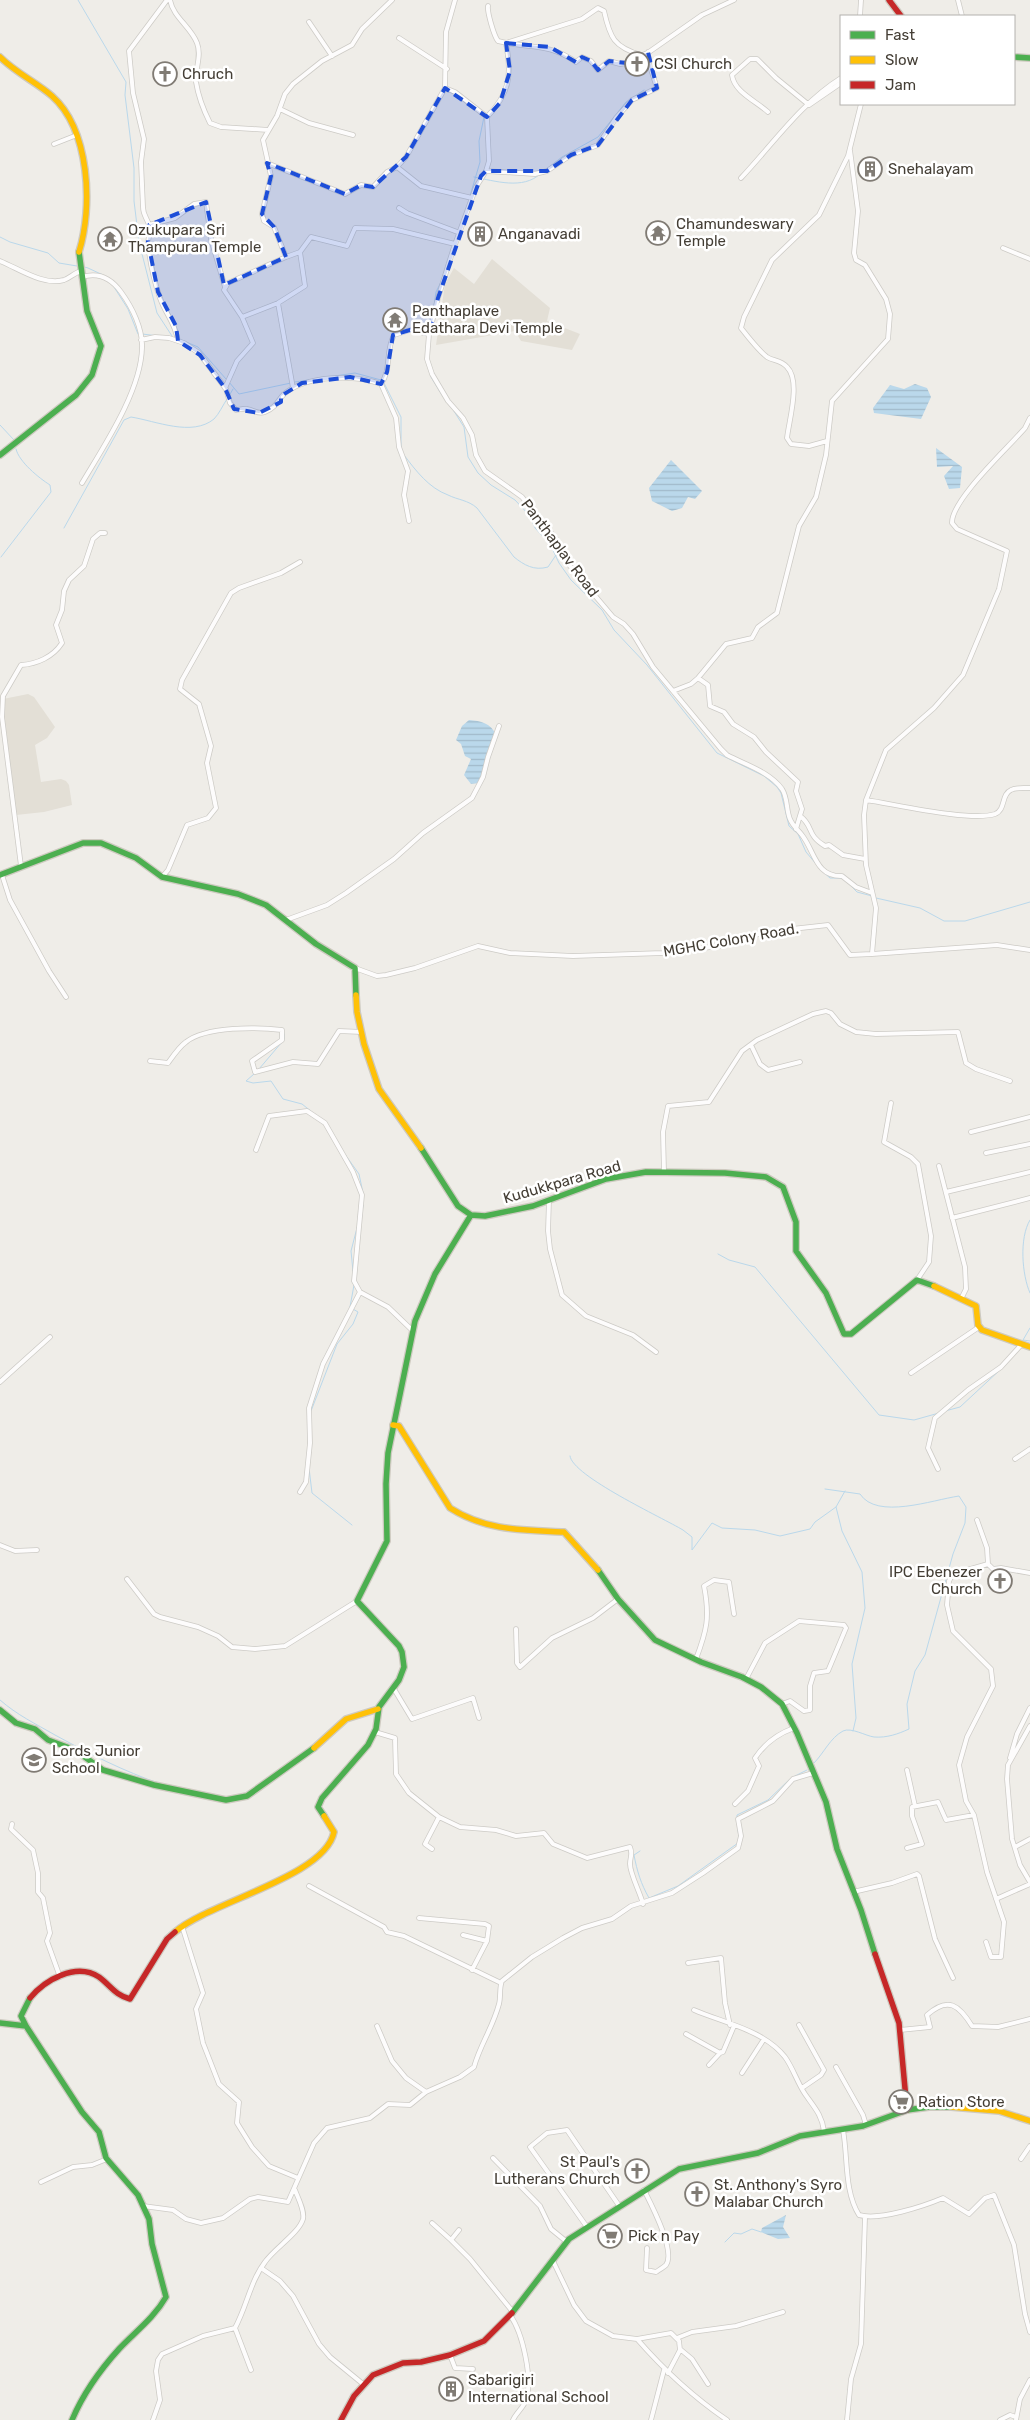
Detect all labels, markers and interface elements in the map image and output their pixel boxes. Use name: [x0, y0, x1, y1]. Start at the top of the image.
legend: [840, 15, 1015, 105]
text: Fast: [885, 26, 915, 44]
church icon: CSI Church: [624, 51, 650, 77]
text: Slow: [885, 51, 918, 69]
place label: CSI Church: [654, 55, 732, 73]
church icon: Chruch: [152, 61, 178, 87]
place label: Chruch: [182, 65, 233, 83]
text: Jam: [885, 76, 916, 94]
building icon: Snehalayam: [857, 156, 883, 182]
place label: Snehalayam: [888, 160, 974, 178]
place label: Chamundeswary Temple: [676, 215, 794, 250]
temple icon: Chamundeswary Temple: [645, 220, 671, 246]
place label: Ozukupara Sri Thampuran Temple: [128, 221, 261, 256]
building icon: Anganavadi: [467, 221, 493, 247]
place label: Anganavadi: [498, 225, 580, 243]
temple icon: Ozukupara Sri Thampuran Temple: [97, 226, 123, 252]
place label: Panthaplave Edathara Devi Temple: [412, 302, 563, 337]
temple icon: Panthaplave Edathara Devi Temple: [382, 307, 408, 333]
street label: Panthaplav Road: [517, 496, 603, 600]
street label: MGHC Colony Road.: [662, 919, 800, 961]
street label: Kudukkpara Road: [501, 1157, 623, 1207]
place label: IPC Ebenezer Church: [889, 1563, 982, 1598]
church icon: IPC Ebenezer Church: [987, 1568, 1013, 1594]
place label: Lords Junior School: [52, 1742, 140, 1777]
school or university icon: Lords Junior School: [21, 1747, 47, 1773]
supermarket icon: Ration Store: [888, 2089, 914, 2115]
place label: Ration Store: [918, 2093, 1005, 2111]
place label: St Paul's Lutherans Church: [494, 2153, 620, 2188]
church icon: St Paul's Lutherans Church: [624, 2158, 650, 2184]
place label: St. Anthony's Syro Malabar Church: [714, 2176, 842, 2211]
church icon: St. Anthony's Syro Malabar Church: [684, 2181, 710, 2207]
supermarket icon: Pick n Pay: [597, 2223, 623, 2249]
place label: Pick n Pay: [628, 2227, 699, 2245]
place label: Sabarigiri International School: [468, 2371, 609, 2406]
building icon: Sabarigiri International School: [438, 2376, 464, 2402]

